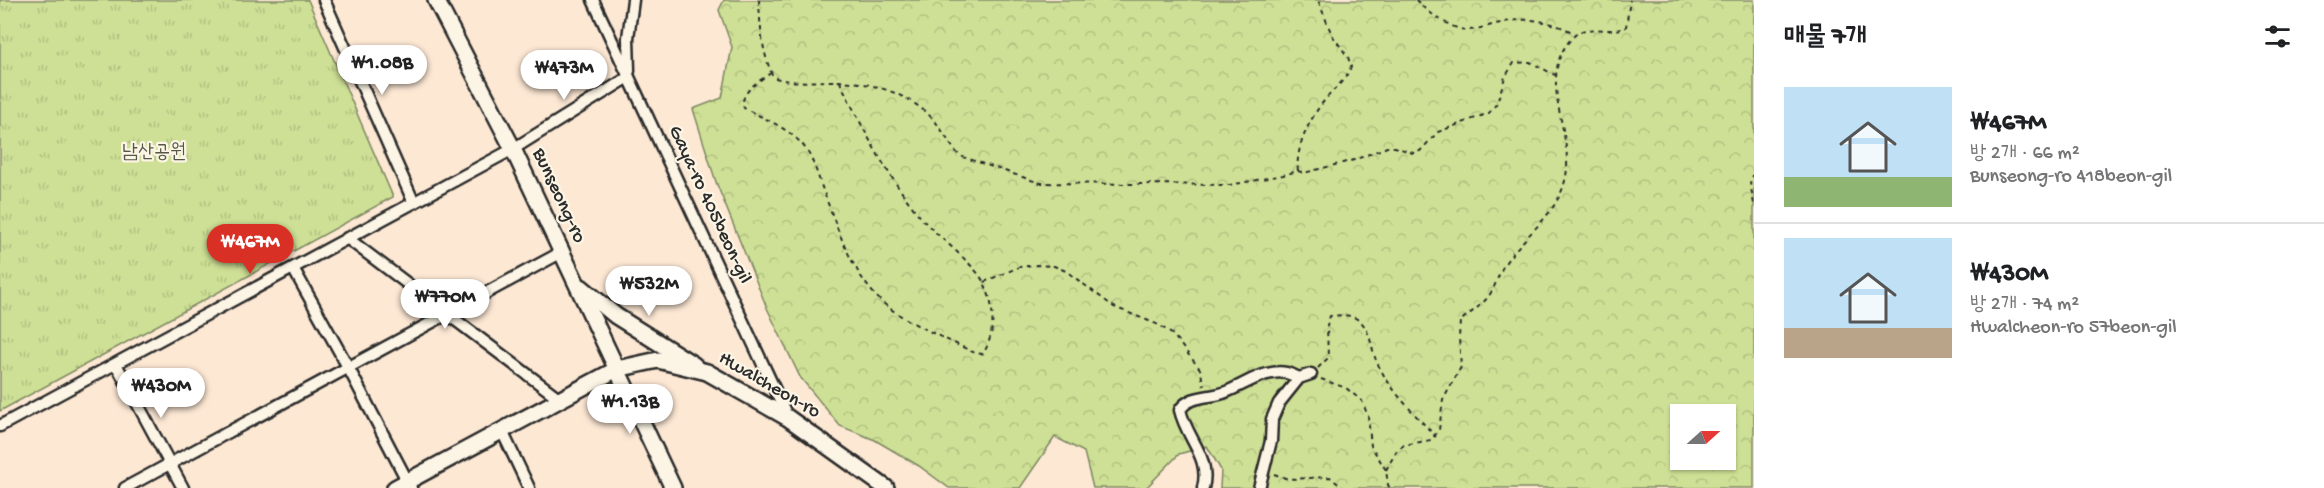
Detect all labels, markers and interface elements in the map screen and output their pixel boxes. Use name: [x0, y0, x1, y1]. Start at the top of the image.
icon: filters: [2261, 20, 2294, 53]
text: 매물 7개: [1784, 23, 1866, 54]
pin: ₩1.08B: [333, 45, 431, 96]
pin: ₩473M: [522, 50, 606, 101]
text: ₩1.08B: [351, 53, 413, 76]
text: ₩473M: [534, 58, 594, 81]
text: ₩467M: [1970, 109, 2046, 140]
icon: home: [1832, 111, 1904, 183]
street label: Gaya-ro 405beon-gil: [662, 122, 756, 288]
park label: 남산공원: [122, 142, 186, 165]
text: 방 2개 · 66 m²: [1970, 143, 2080, 166]
street label: Bunseong-ro: [526, 144, 590, 247]
text: Bunseong-ro 418beon-gil: [1970, 166, 2172, 189]
pin: ₩467M: [208, 224, 292, 275]
text: ₩467M: [221, 232, 279, 255]
text: ₩430M: [1970, 260, 2048, 291]
icon: home: [1832, 262, 1904, 334]
pin: ₩532M: [607, 266, 691, 317]
text: ₩532M: [619, 274, 679, 297]
pin: ₩770M: [403, 279, 487, 330]
text: ₩770M: [415, 287, 475, 310]
text: 방 2개 · 74 m²: [1970, 294, 2079, 317]
text: Hwalcheon-ro 57beon-gil: [1970, 317, 2177, 340]
street label: Hwalcheon-ro: [714, 348, 824, 424]
pin: ₩430M: [119, 368, 203, 419]
text: ₩430M: [131, 376, 191, 399]
pin: ₩1.13B: [581, 384, 679, 435]
text: ₩1.13B: [601, 392, 659, 415]
north arrow: [1670, 404, 1736, 470]
map controls: [1670, 404, 1736, 470]

